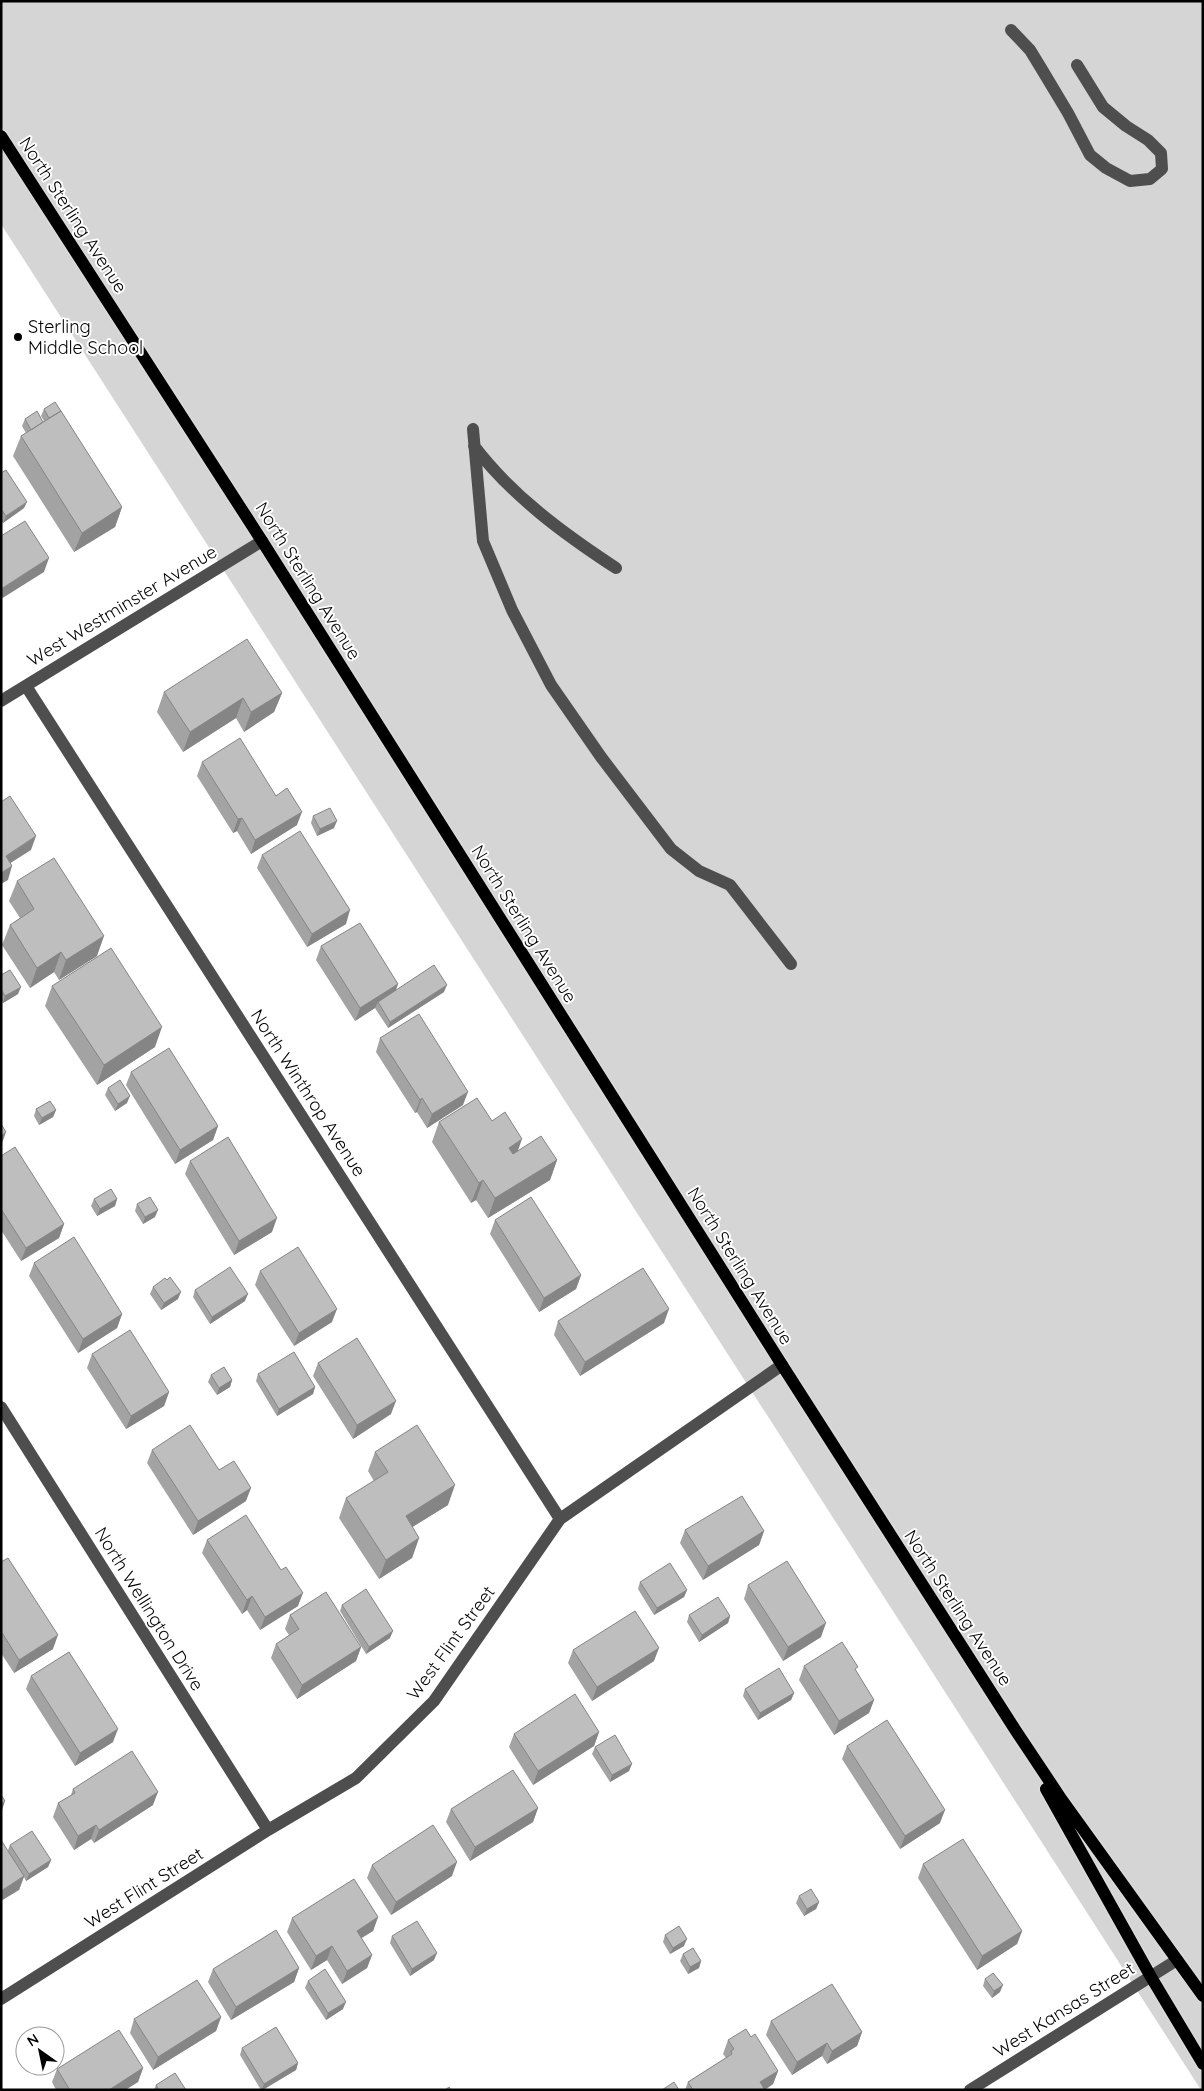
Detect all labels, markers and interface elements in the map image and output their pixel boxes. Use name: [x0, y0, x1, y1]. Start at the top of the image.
street label: North Sterling Avenue: [14, 132, 132, 297]
place label: Sterling Middle School: [28, 315, 143, 359]
marker: Sterling Middle School: [12, 331, 24, 343]
street label: North Sterling Avenue: [251, 498, 366, 664]
street label: West Westminster Avenue: [23, 540, 221, 671]
street label: North Sterling Avenue: [467, 841, 582, 1007]
street label: North Winthrop Avenue: [246, 1005, 371, 1181]
street label: North Sterling Avenue: [683, 1183, 798, 1349]
street label: North Wellington Drive: [90, 1523, 209, 1695]
street label: North Sterling Avenue: [899, 1525, 1017, 1690]
street label: West Flint Street: [401, 1581, 500, 1704]
street label: West Flint Street: [80, 1842, 207, 1933]
street label: West Kansas Street: [989, 1957, 1139, 2062]
north arrow: [15, 2026, 65, 2076]
text: N: [24, 2030, 42, 2050]

